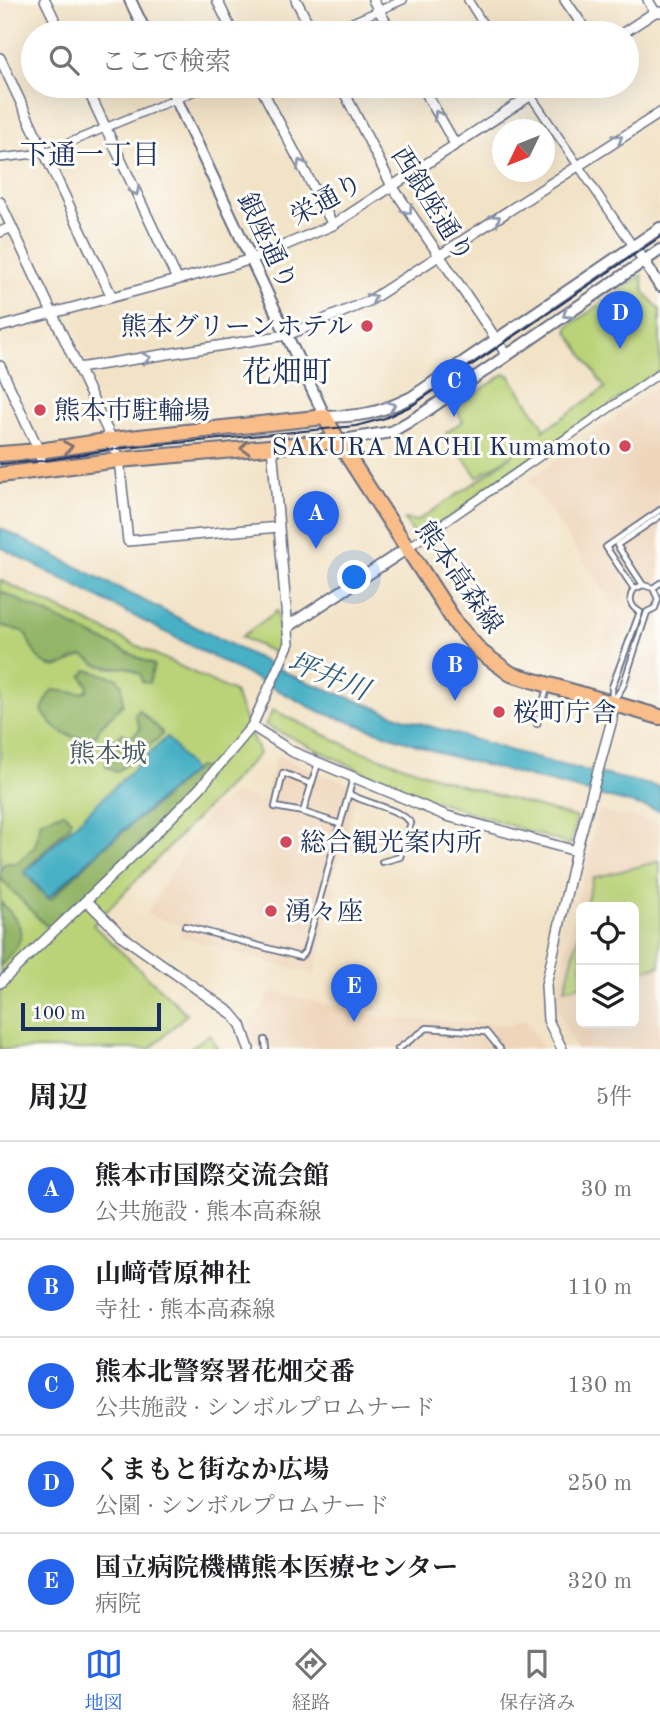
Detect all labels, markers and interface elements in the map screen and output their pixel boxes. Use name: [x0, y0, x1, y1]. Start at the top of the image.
search box: [21, 21, 639, 98]
icon: search: [45, 41, 83, 79]
text: ここで検索: [101, 50, 231, 76]
one-way arrow: [433, 110, 446, 122]
north arrow: [492, 119, 555, 182]
one-way arrow: [611, 135, 624, 148]
district label: 下通一丁目: [20, 140, 160, 171]
street label: 西銀座通り: [386, 142, 478, 267]
one-way arrow: [296, 159, 309, 171]
street label: 栄通り: [286, 169, 367, 231]
one-way arrow: [127, 184, 141, 196]
street label: 銀座通り: [232, 188, 302, 294]
one-way arrow: [400, 202, 413, 215]
one-way arrow: [489, 214, 502, 227]
pin: D: [597, 291, 643, 349]
one-way arrow: [365, 293, 377, 306]
one-way arrow: [562, 305, 575, 318]
place label: 熊本グリーンホテル: [121, 313, 353, 341]
marker: 熊本グリーンホテル: [359, 318, 375, 334]
one-way arrow: [140, 351, 152, 366]
district label: 花畑町: [242, 356, 332, 389]
pin: C: [431, 359, 477, 417]
place label: 熊本市駐輪場: [54, 397, 210, 425]
one-way arrow: [384, 400, 397, 414]
marker: 熊本市駐輪場: [32, 402, 48, 418]
place label: SAKURA MACHI Kumamoto: [272, 435, 611, 461]
marker: SAKURA MACHI Kumamoto: [617, 438, 633, 454]
one-way arrow: [62, 440, 74, 455]
one-way arrow: [239, 440, 250, 455]
pin: A: [293, 491, 339, 549]
street label: 熊本高森線: [410, 516, 508, 639]
your location: [337, 560, 371, 594]
pin: B: [432, 643, 478, 701]
water label: 坪井川: [284, 646, 376, 708]
place label: 桜町庁舎: [513, 699, 617, 727]
marker: 桜町庁舎: [491, 704, 507, 720]
park label: 熊本城: [69, 740, 147, 768]
place label: 総合観光案内所: [300, 828, 482, 857]
marker: 総合観光案内所: [278, 834, 294, 850]
place label: 湧々座: [285, 898, 363, 926]
map controls: [576, 902, 639, 1028]
button: locate: [576, 902, 639, 965]
marker: 湧々座: [263, 903, 279, 919]
pin: E: [331, 964, 377, 1022]
button: layers: [576, 965, 639, 1028]
scale bar: [21, 1000, 161, 1032]
text: 100 m: [32, 1005, 85, 1024]
text: 周辺: [28, 1084, 88, 1114]
text: 5件: [596, 1086, 632, 1109]
text: 熊本市国際交流会館: [95, 1164, 329, 1190]
text: A: [42, 1178, 60, 1201]
text: 30 m: [581, 1178, 632, 1201]
text: 公共施設 · 熊本高森線: [95, 1201, 321, 1224]
text: 山﨑菅原神社: [95, 1262, 251, 1288]
text: B: [43, 1276, 59, 1299]
text: 110 m: [567, 1276, 632, 1299]
text: 寺社 · 熊本高森線: [95, 1299, 275, 1322]
text: 熊本北警察署花畑交番: [95, 1360, 355, 1386]
text: C: [43, 1374, 59, 1397]
text: 130 m: [567, 1374, 632, 1397]
text: 公共施設 · シンボルプロムナード: [95, 1397, 435, 1420]
text: くまもと街なか広場: [95, 1458, 329, 1484]
text: D: [42, 1472, 60, 1495]
text: 250 m: [567, 1472, 632, 1495]
text: 公園 · シンボルプロムナード: [95, 1495, 389, 1518]
text: 国立病院機構熊本医療センター: [95, 1556, 458, 1582]
text: E: [43, 1570, 59, 1593]
text: 320 m: [567, 1570, 632, 1593]
text: 病院: [95, 1593, 141, 1616]
tab: 地図: [85, 1645, 123, 1716]
tab: 経路: [292, 1645, 330, 1716]
tab: 保存済み: [499, 1645, 575, 1716]

